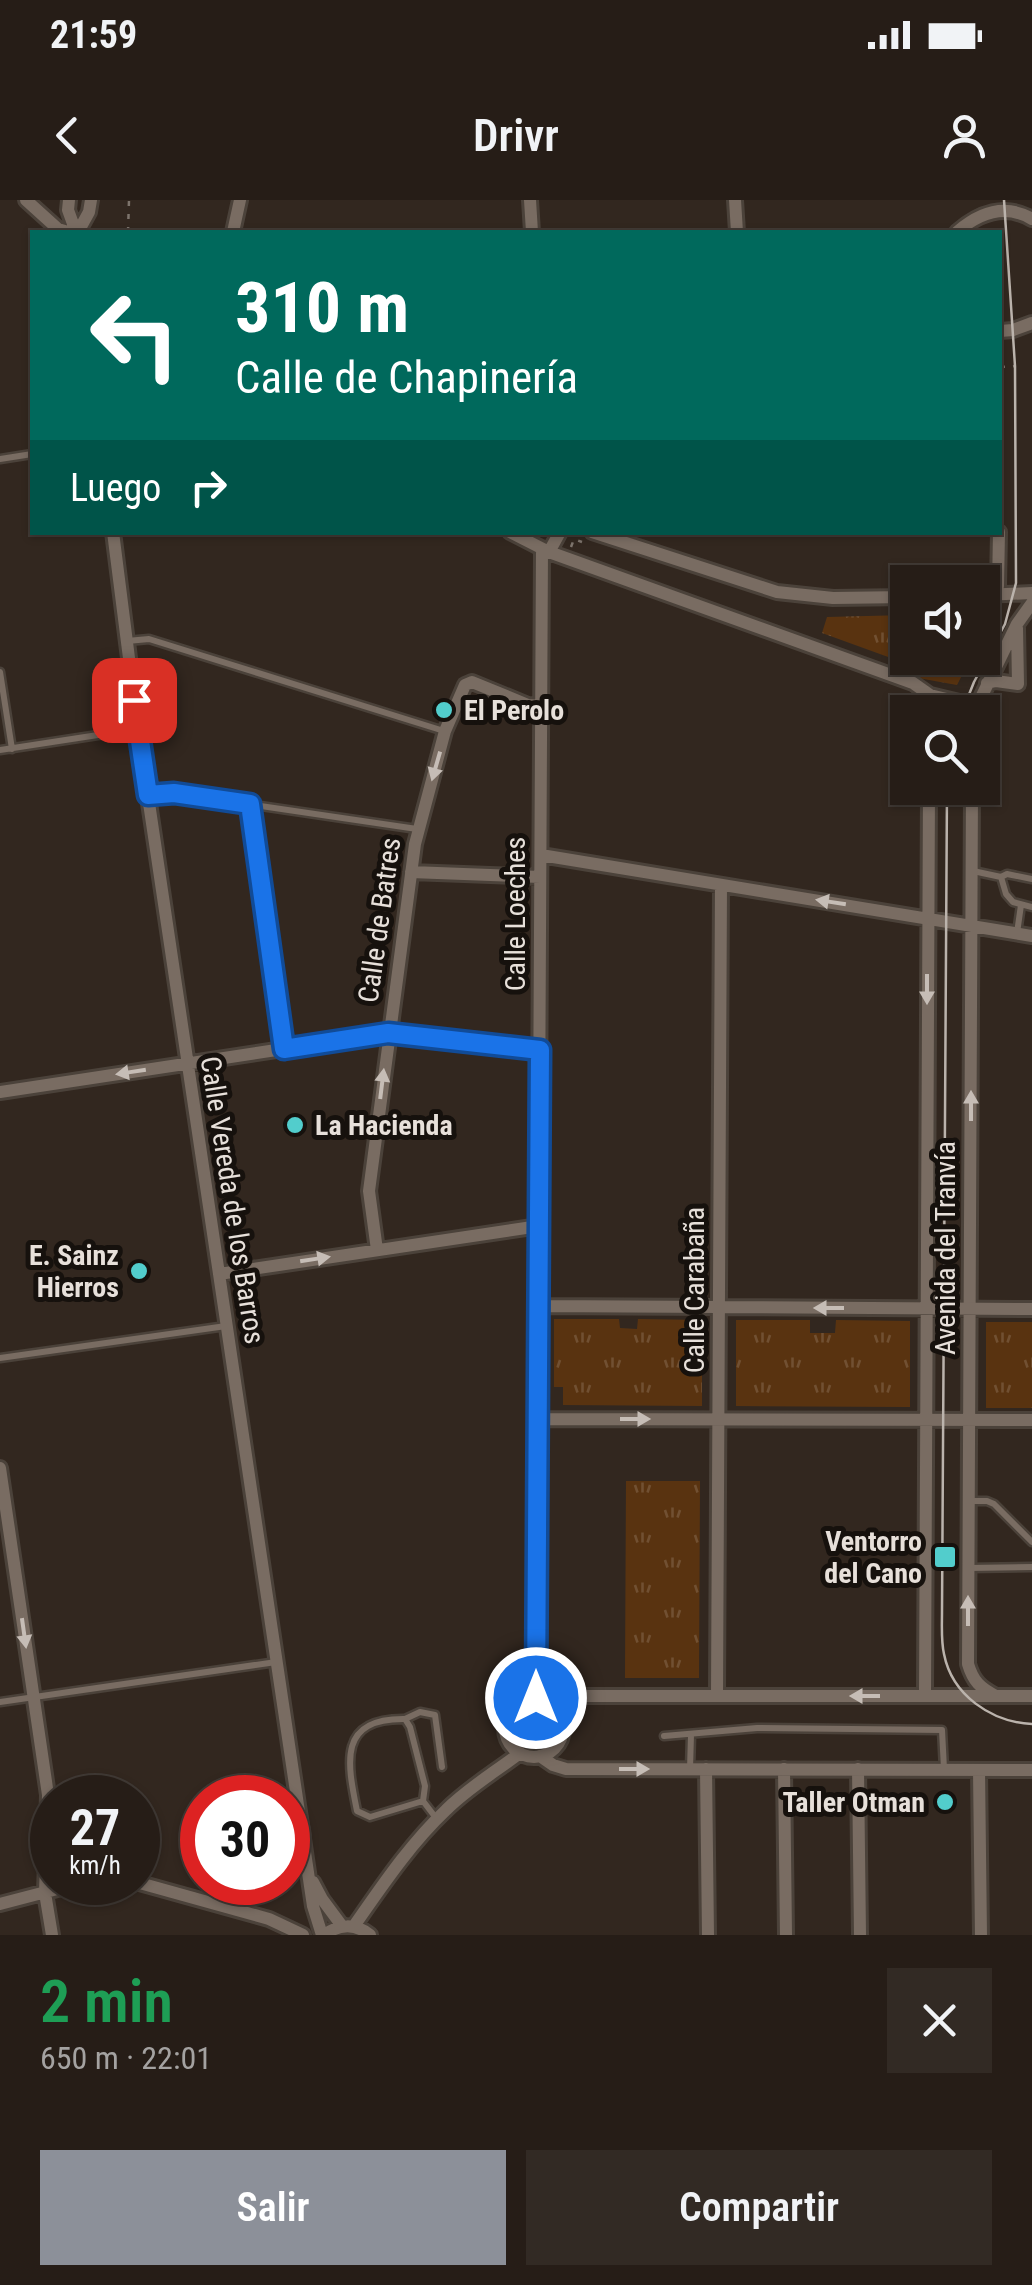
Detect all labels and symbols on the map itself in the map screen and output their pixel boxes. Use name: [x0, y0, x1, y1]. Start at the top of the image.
pin: [92, 658, 177, 743]
place label: El Perolo: [464, 694, 564, 727]
marker: El Perolo: [433, 699, 455, 721]
one-way arrow: [427, 750, 443, 781]
street label: Calle de Batres: [352, 835, 407, 1005]
street label: Calle Loeches: [499, 837, 532, 991]
one-way arrow: [814, 894, 846, 909]
one-way arrow: [919, 973, 935, 1005]
street label: Calle Vereda de los Barros: [193, 1054, 272, 1346]
one-way arrow: [115, 1065, 146, 1080]
one-way arrow: [374, 1067, 390, 1099]
one-way arrow: [963, 1090, 979, 1122]
place label: La Hacienda: [315, 1109, 453, 1142]
marker: La Hacienda: [284, 1114, 306, 1136]
street label: Avenida del Tranvía: [929, 1141, 962, 1355]
street label: Calle Carabaña: [678, 1207, 711, 1373]
place label: E. Sainz Hierros: [29, 1239, 119, 1304]
one-way arrow: [300, 1251, 332, 1266]
marker: E. Sainz Hierros: [128, 1260, 150, 1282]
one-way arrow: [812, 1300, 844, 1316]
one-way arrow: [620, 1411, 652, 1427]
place label: Ventorro del Cano: [824, 1525, 922, 1590]
marker: Ventorro del Cano: [932, 1544, 958, 1570]
one-way arrow: [960, 1595, 976, 1627]
one-way arrow: [17, 1618, 33, 1650]
position arrow: [484, 1646, 588, 1750]
one-way arrow: [848, 1688, 880, 1704]
one-way arrow: [619, 1761, 651, 1777]
speed limit sign: 30: [180, 1775, 310, 1905]
place label: Taller Otman: [782, 1786, 925, 1819]
marker: Taller Otman: [934, 1791, 956, 1813]

